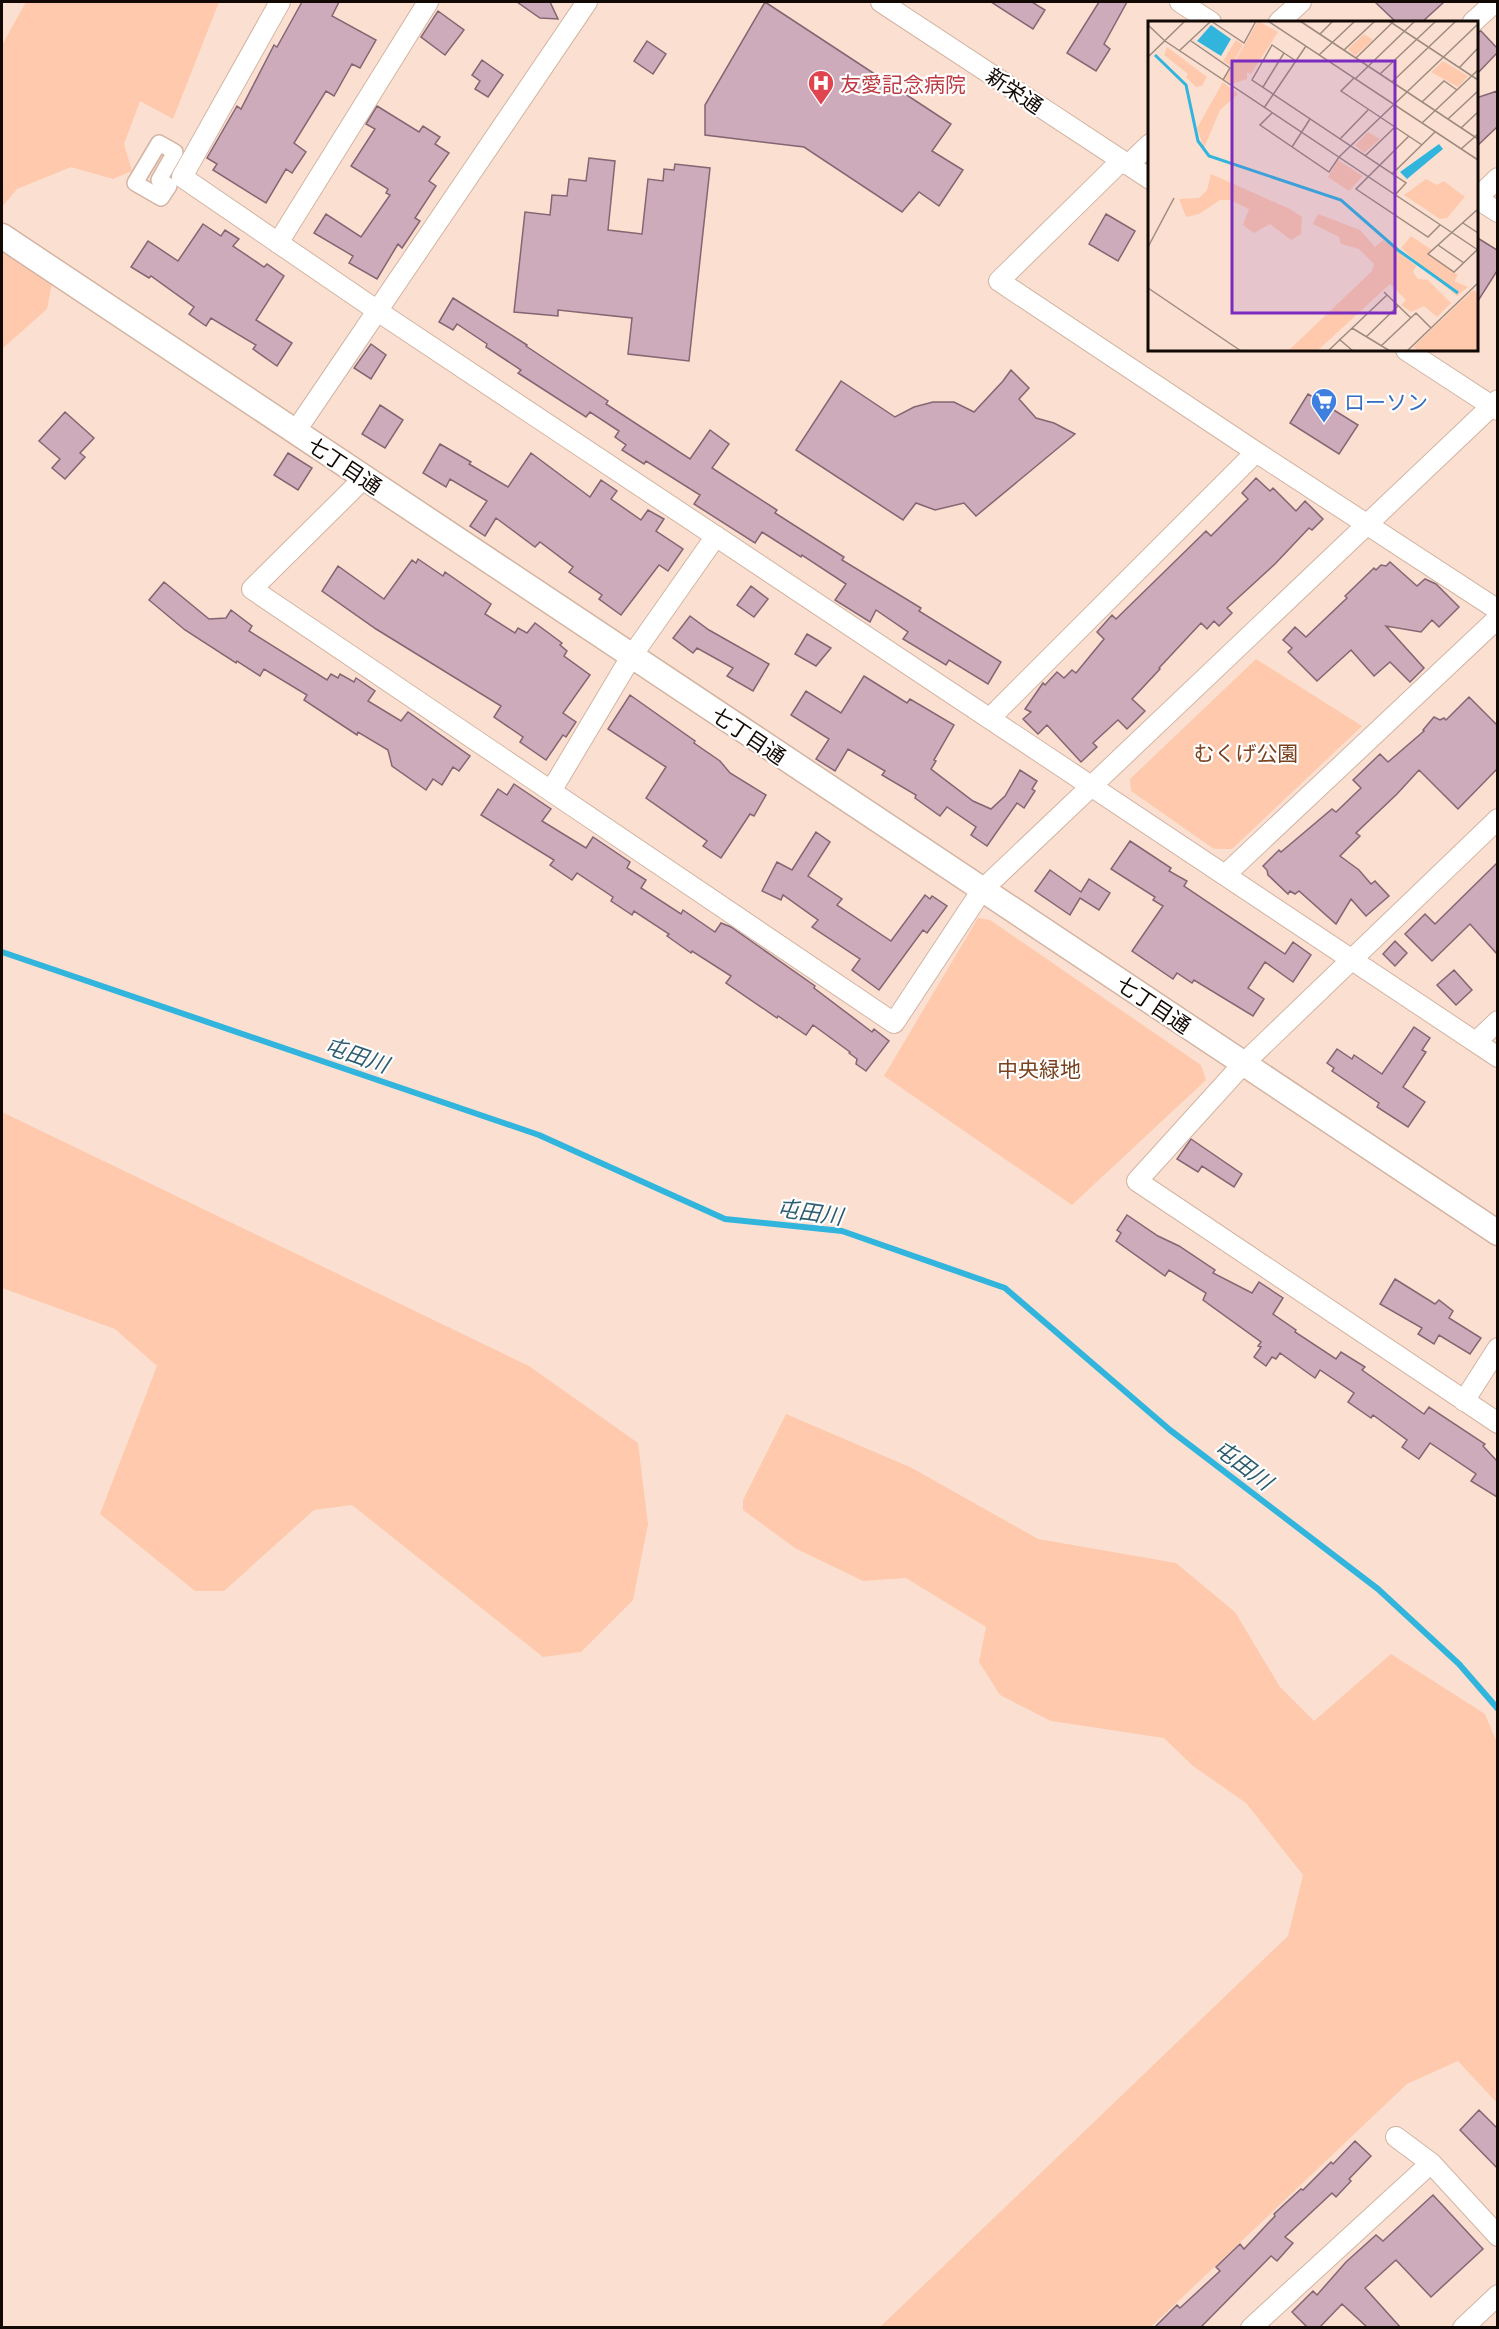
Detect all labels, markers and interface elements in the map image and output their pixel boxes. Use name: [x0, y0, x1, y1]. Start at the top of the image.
inset map: [1148, 21, 1478, 351]
street label: 新栄通: [982, 62, 1048, 118]
hospital icon: 友愛記念病院: [806, 68, 836, 106]
place label: 友愛記念病院: [840, 71, 966, 96]
supermarket icon: ローソン: [1309, 386, 1339, 424]
place label: ローソン: [1344, 389, 1428, 414]
street label: 七丁目通: [303, 431, 387, 499]
street label: 七丁目通: [707, 701, 791, 769]
park label: むくげ公園: [1194, 740, 1299, 765]
street label: 七丁目通: [1112, 970, 1196, 1038]
water label: 屯田川: [322, 1031, 394, 1078]
park label: 中央緑地: [997, 1056, 1081, 1081]
water label: 屯田川: [776, 1194, 846, 1229]
water label: 屯田川: [1210, 1434, 1280, 1495]

